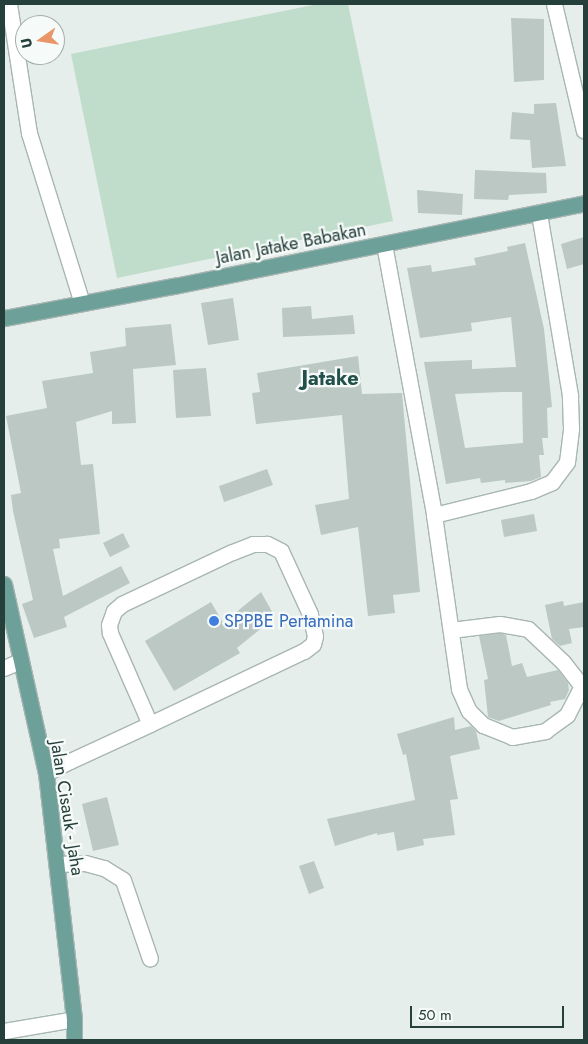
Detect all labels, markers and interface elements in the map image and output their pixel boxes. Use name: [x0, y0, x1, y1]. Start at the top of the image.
north arrow: [15, 15, 65, 65]
text: U: [16, 36, 37, 50]
street label: Jalan Jatake Babakan: [214, 219, 368, 269]
district label: Jatake: [301, 366, 359, 390]
place label: SPPBE Pertamina: [224, 610, 354, 632]
marker: SPPBE Pertamina: [208, 615, 220, 627]
street label: Jalan Cisauk - Jaha: [46, 739, 88, 877]
scale bar: [413, 996, 567, 1028]
text: 50 m: [418, 1004, 452, 1026]

